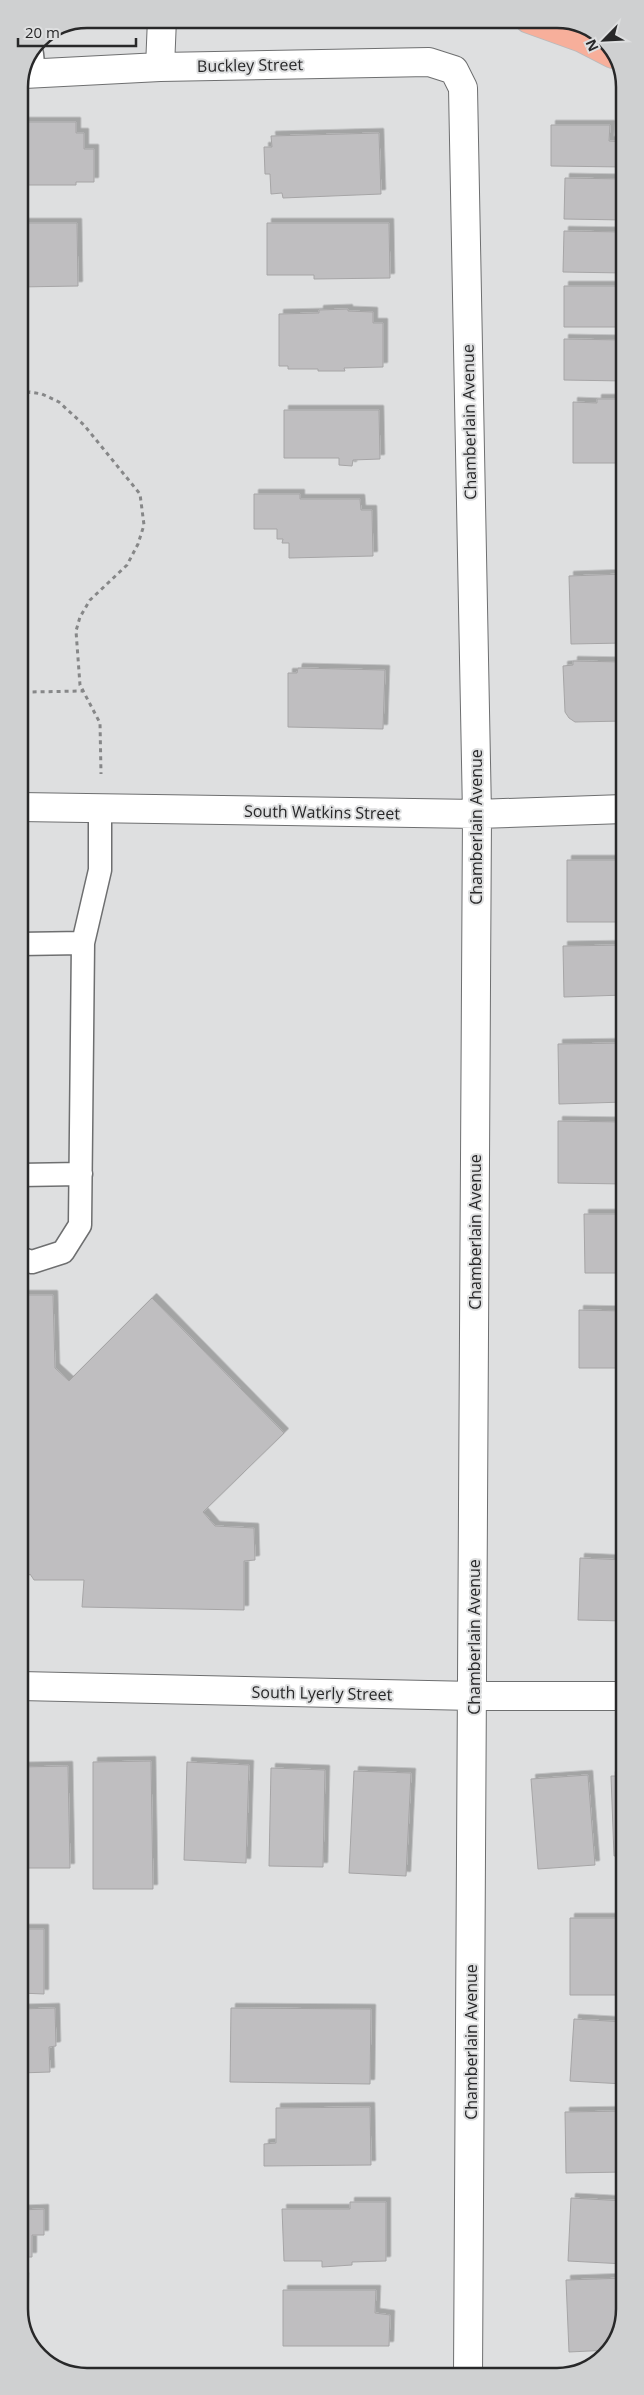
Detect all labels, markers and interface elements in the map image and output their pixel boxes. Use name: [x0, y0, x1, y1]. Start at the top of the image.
scale bar: [18, 15, 135, 47]
north arrow: [579, 15, 629, 65]
text: 20 m: [25, 22, 60, 42]
text: N: [581, 36, 603, 55]
street label: Buckley Street: [197, 53, 304, 77]
street label: Chamberlain Avenue: [457, 344, 481, 500]
street label: Chamberlain Avenue: [465, 749, 487, 905]
street label: South Watkins Street: [244, 800, 400, 824]
street label: Chamberlain Avenue: [464, 1154, 486, 1310]
street label: Chamberlain Avenue: [463, 1559, 485, 1715]
street label: South Lyerly Street: [251, 1681, 393, 1705]
street label: Chamberlain Avenue: [460, 1964, 482, 2120]

